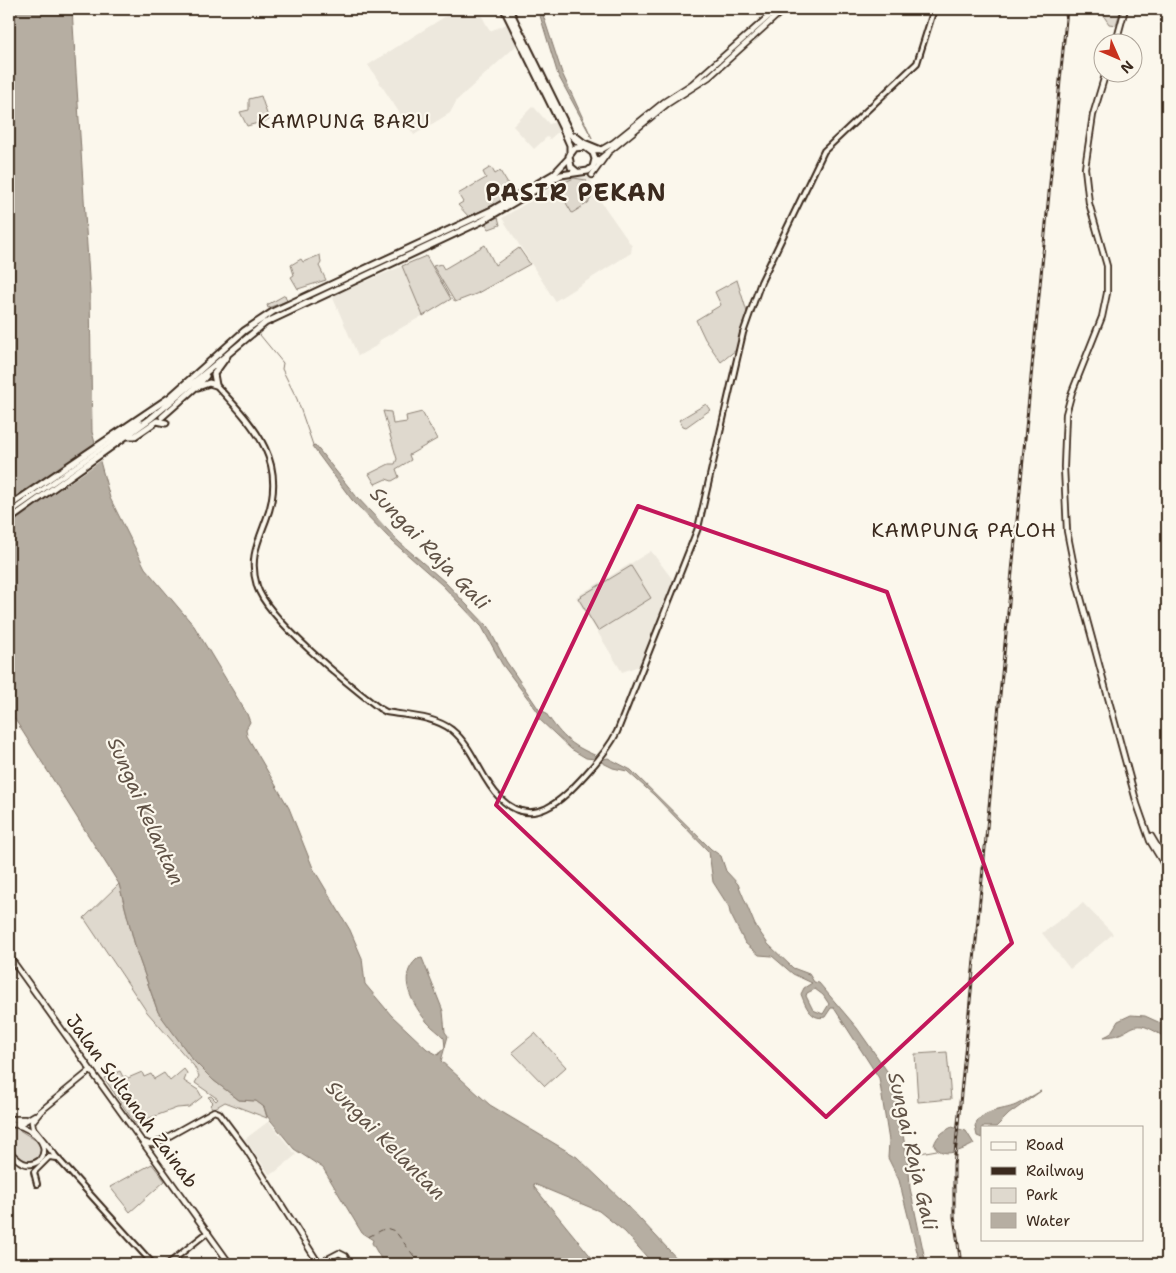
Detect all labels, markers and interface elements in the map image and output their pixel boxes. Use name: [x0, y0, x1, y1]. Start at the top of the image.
north arrow: [1094, 32, 1144, 82]
text: N: [1117, 57, 1137, 77]
district label: KAMPUNG BARU: [257, 108, 431, 134]
district label: PASIR PEKAN: [485, 177, 667, 209]
water label: Sungai Raja Gali: [365, 481, 496, 615]
district label: KAMPUNG PALOH: [871, 517, 1057, 543]
water label: Sungai Kelantan: [102, 733, 190, 889]
street label: Jalan Sultanah Zainab: [60, 1009, 204, 1193]
water label: Sungai Raja Gali: [882, 1069, 944, 1233]
water label: Sungai Kelantan: [321, 1075, 451, 1205]
legend: [981, 1126, 1144, 1240]
text: Road: [1026, 1135, 1064, 1155]
text: Railway: [1026, 1161, 1084, 1181]
text: Park: [1026, 1185, 1058, 1205]
text: Water: [1026, 1211, 1070, 1231]

